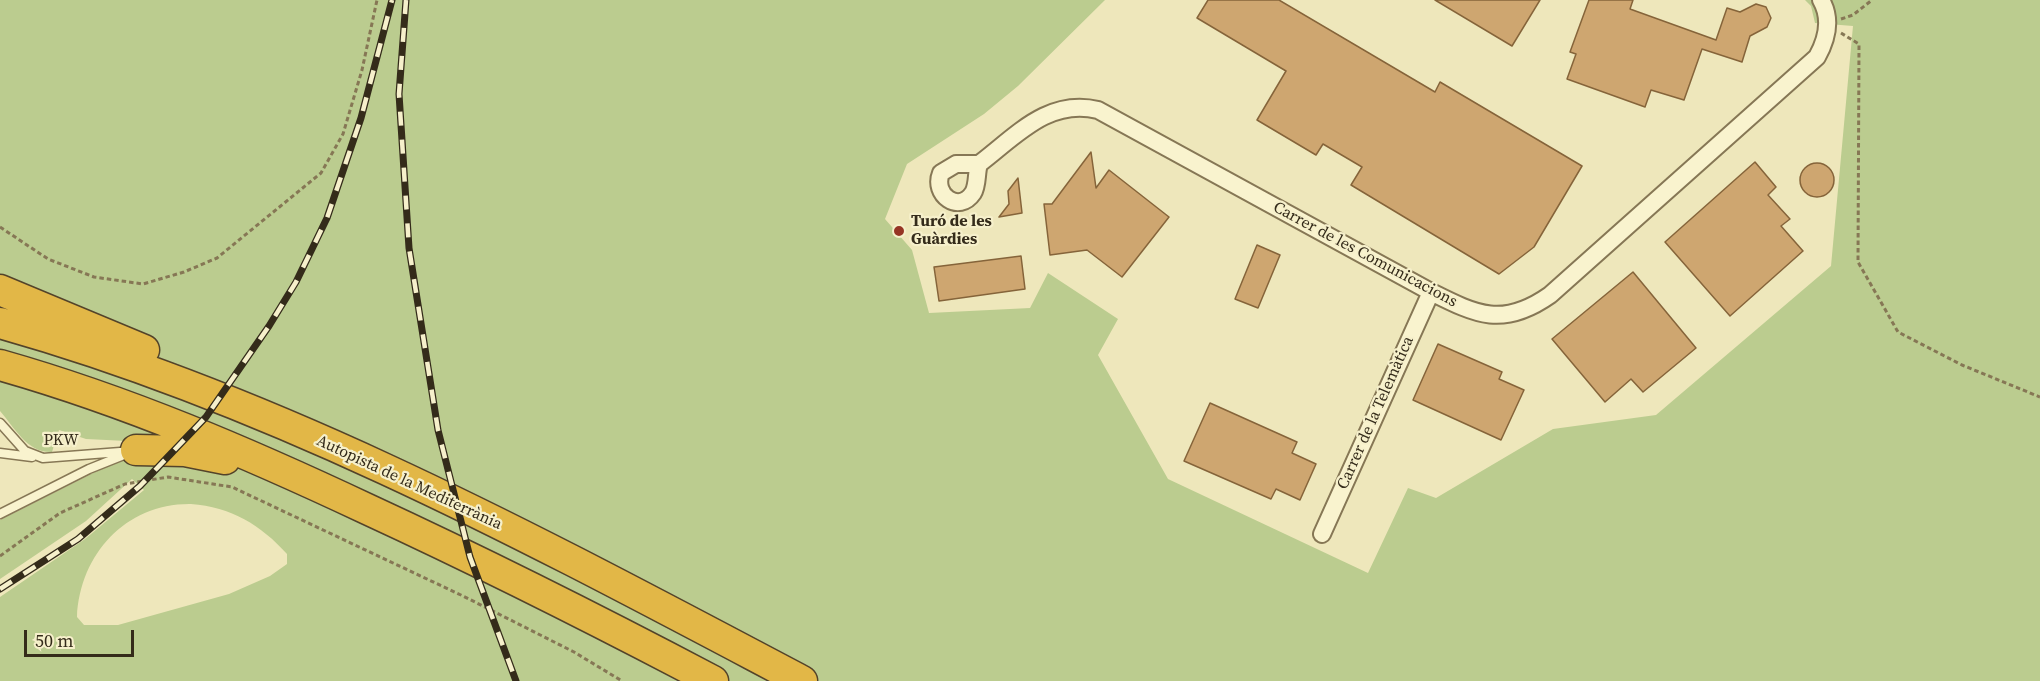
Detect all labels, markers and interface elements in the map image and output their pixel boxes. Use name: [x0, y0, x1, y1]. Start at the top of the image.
street label: Carrer de les Comunicacions: [1270, 198, 1460, 312]
place label: Turó de les Guàrdies: [911, 212, 992, 250]
marker: Turó de les Guàrdies: [892, 224, 906, 238]
street label: Carrer de la Telemàtica: [1334, 333, 1418, 493]
street label: PKW: [43, 431, 79, 451]
street label: Autopista de la Mediterrània: [313, 432, 505, 534]
scale bar: [27, 618, 136, 656]
text: 50 m: [35, 628, 73, 653]

